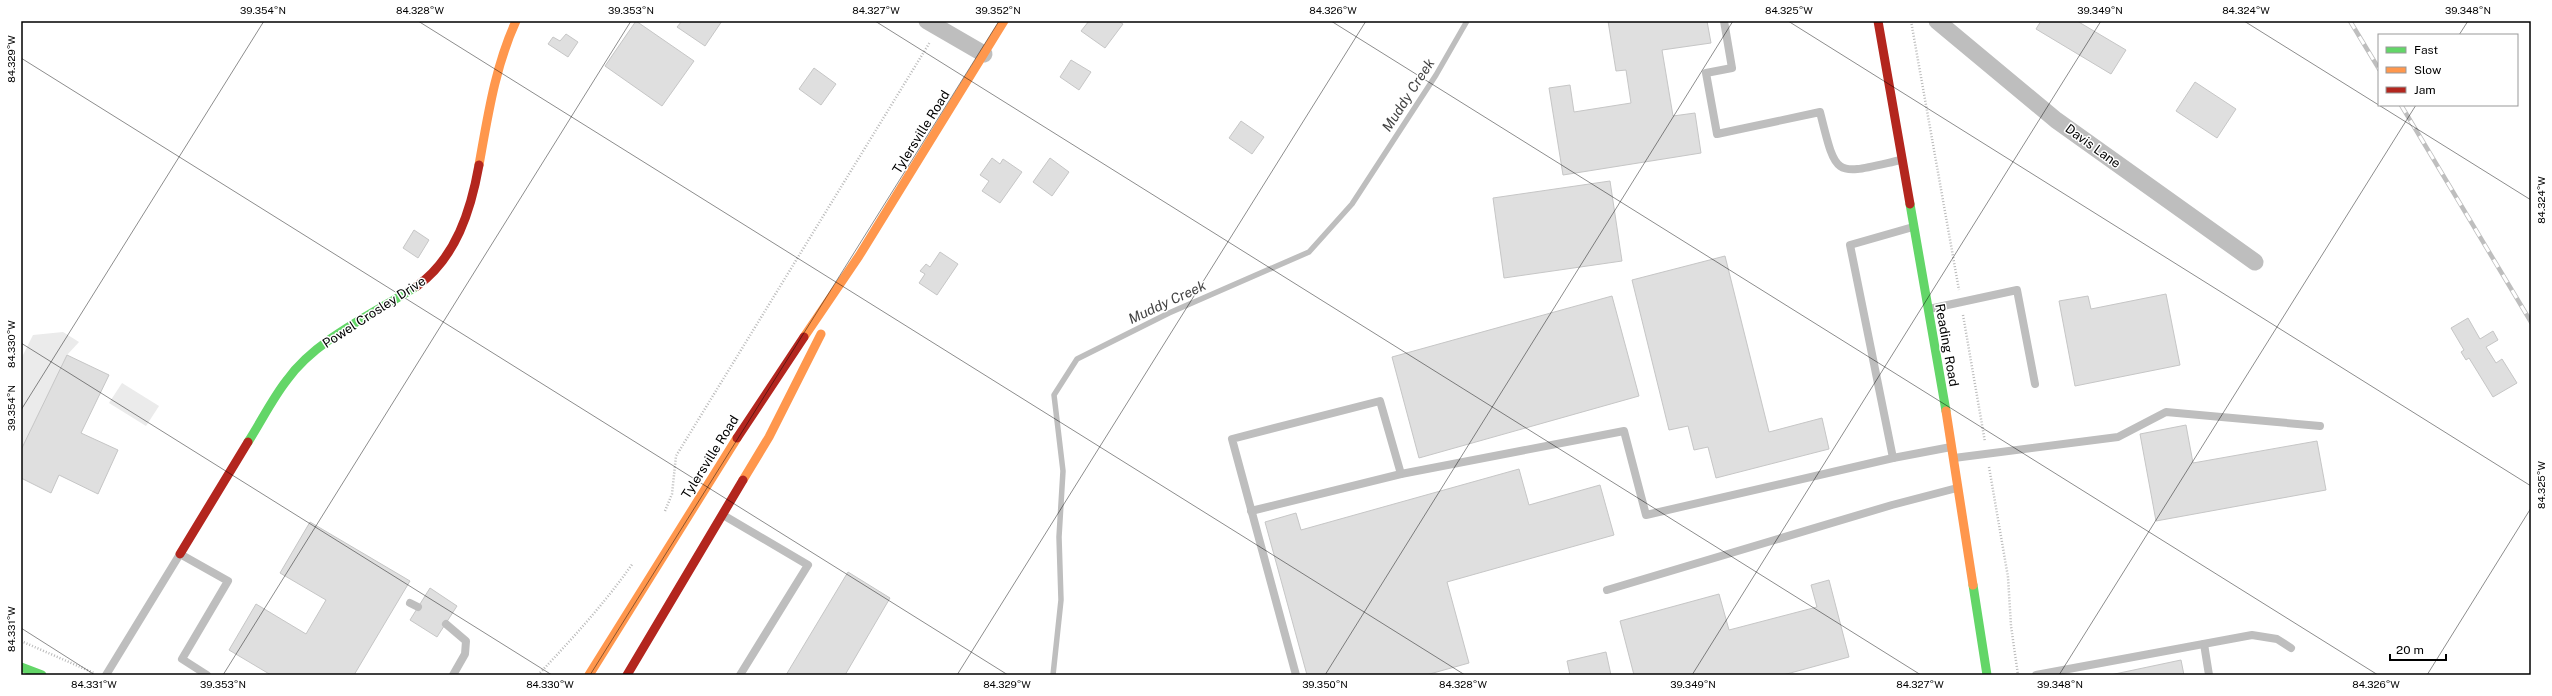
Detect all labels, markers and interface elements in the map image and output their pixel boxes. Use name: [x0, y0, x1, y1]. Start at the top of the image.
text: 39.354°N: [240, 4, 286, 16]
text: 84.328°W: [396, 4, 444, 16]
text: 39.353°N: [608, 4, 654, 16]
text: 84.327°W: [852, 4, 900, 16]
text: 39.352°N: [975, 4, 1021, 16]
text: 84.326°W: [1309, 4, 1357, 16]
text: 84.325°W: [1765, 4, 1813, 16]
text: 39.349°N: [2077, 4, 2123, 16]
text: 84.324°W: [2222, 4, 2270, 16]
text: 39.348°N: [2445, 4, 2491, 16]
legend: [2378, 34, 2518, 106]
text: 84.329°W: [5, 35, 17, 83]
text: Fast: [2414, 43, 2439, 57]
water label: Muddy Creek: [1378, 55, 1438, 134]
text: Slow: [2414, 63, 2442, 77]
text: Jam: [2414, 83, 2436, 97]
street label: Tylersville Road: [889, 88, 953, 176]
street label: Davis Lane: [2062, 121, 2124, 171]
text: 84.324°W: [2535, 176, 2547, 224]
street label: Powel Crosley Drive: [320, 273, 428, 351]
water label: Muddy Creek: [1126, 277, 1209, 327]
street label: Reading Road: [1932, 302, 1962, 388]
text: 84.330°W: [5, 320, 17, 368]
text: 39.354°N: [5, 385, 17, 431]
street label: Tylersville Road: [678, 413, 742, 501]
text: 84.325°W: [2535, 461, 2547, 509]
text: 84.331°W: [5, 606, 17, 652]
scale bar: [2390, 636, 2446, 662]
text: 20 m: [2396, 643, 2424, 657]
text: 84.331°W: [71, 678, 117, 690]
text: 39.353°N: [200, 678, 246, 690]
text: 84.330°W: [526, 678, 574, 690]
text: 84.329°W: [983, 678, 1031, 690]
text: 39.350°N: [1302, 678, 1348, 690]
text: 84.328°W: [1439, 678, 1487, 690]
text: 39.349°N: [1670, 678, 1716, 690]
text: 84.327°W: [1896, 678, 1944, 690]
text: 39.348°N: [2037, 678, 2083, 690]
text: 84.326°W: [2352, 678, 2400, 690]

